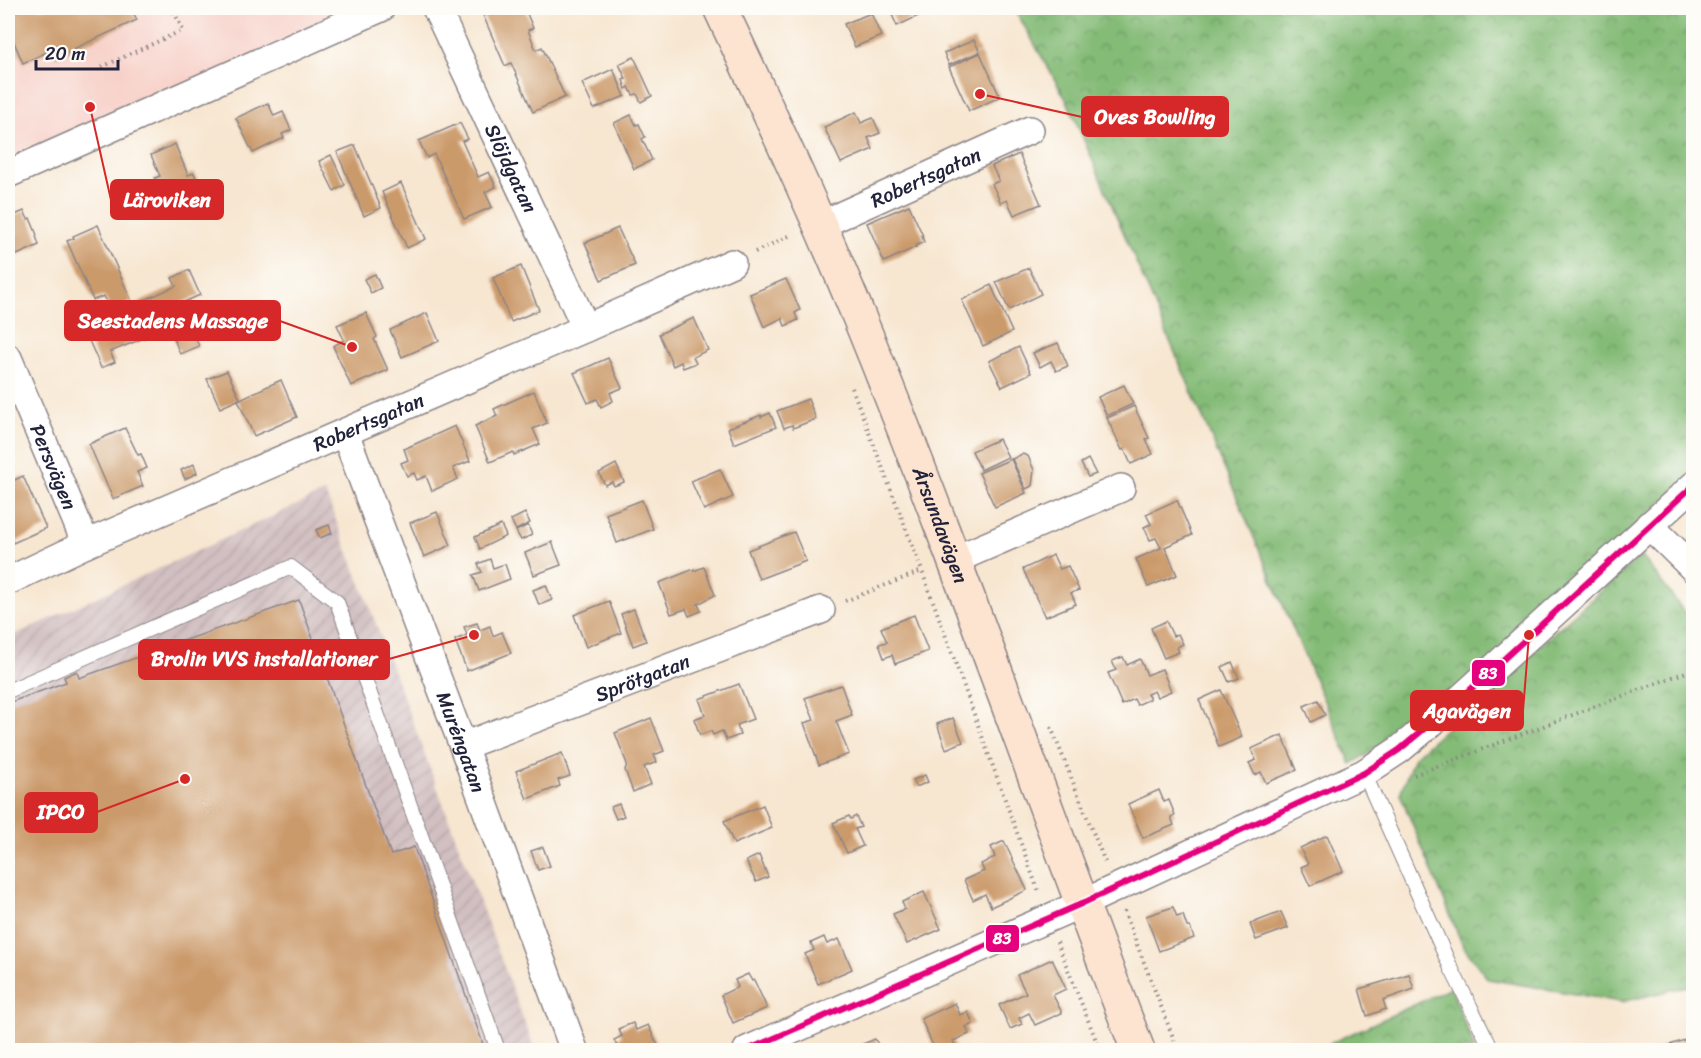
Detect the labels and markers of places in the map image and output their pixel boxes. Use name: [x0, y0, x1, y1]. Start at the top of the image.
callout: Oves Bowling: [1082, 97, 1228, 136]
callout: Läroviken: [111, 180, 223, 219]
callout: Seestadens Massage: [65, 301, 280, 340]
callout: Brolin VVS installationer: [139, 640, 389, 679]
callout: Agavägen: [1411, 691, 1523, 730]
callout: IPCO: [25, 793, 97, 832]

